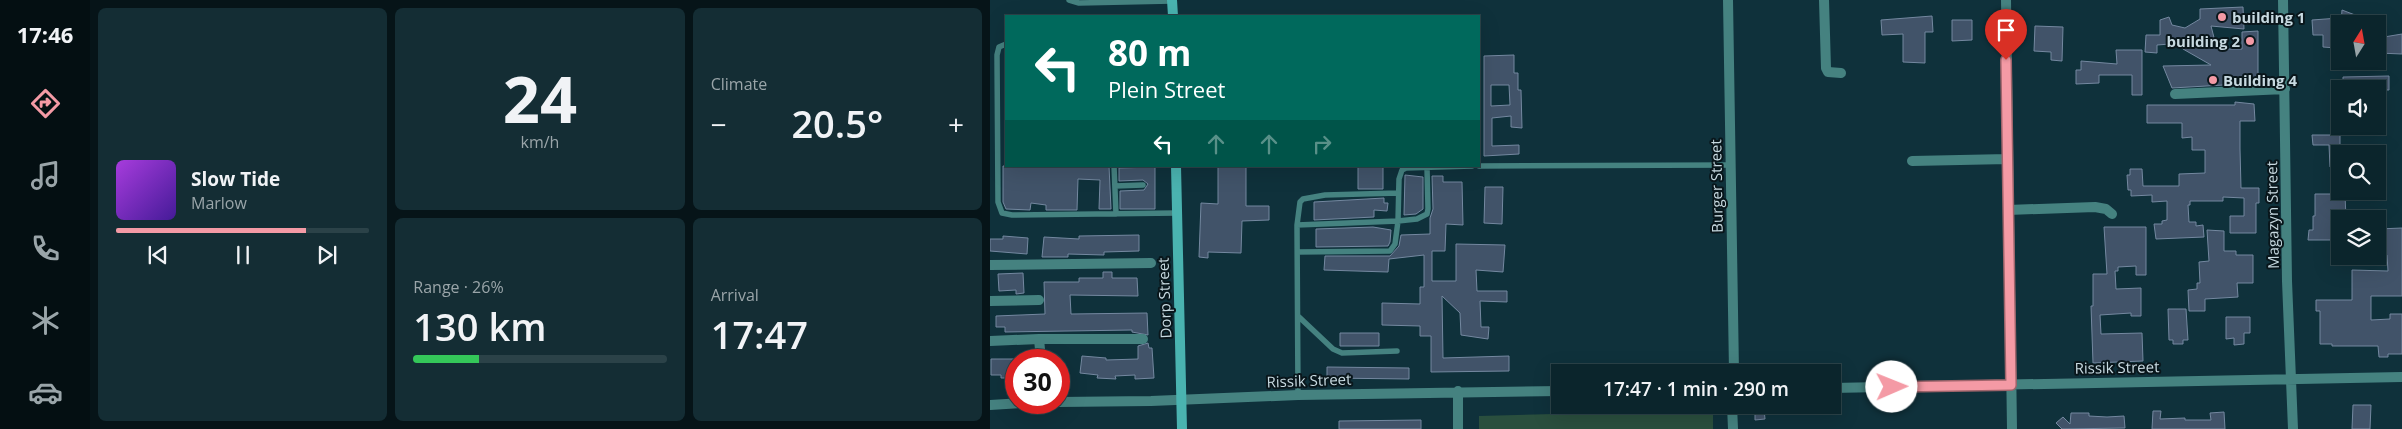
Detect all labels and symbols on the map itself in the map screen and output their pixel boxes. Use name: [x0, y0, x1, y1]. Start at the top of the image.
place label: building 1: [2232, 7, 2305, 27]
pin: [1985, 9, 2027, 60]
marker: building 1: [2216, 11, 2228, 23]
north arrow: [2331, 15, 2386, 70]
place label: building 2: [2167, 31, 2240, 51]
marker: building 2: [2244, 35, 2256, 47]
place label: Building 4: [2223, 70, 2297, 90]
marker: Building 4: [2207, 74, 2219, 86]
street label: Burger Street: [1705, 139, 1727, 233]
street label: Magazyn Street: [2261, 161, 2283, 269]
street label: Dorp Street: [1153, 257, 1175, 339]
speed limit sign: 30: [1005, 349, 1070, 414]
street label: Rissik Street: [2074, 356, 2160, 378]
position arrow: [1865, 360, 1917, 412]
street label: Rissik Street: [1266, 369, 1352, 391]

